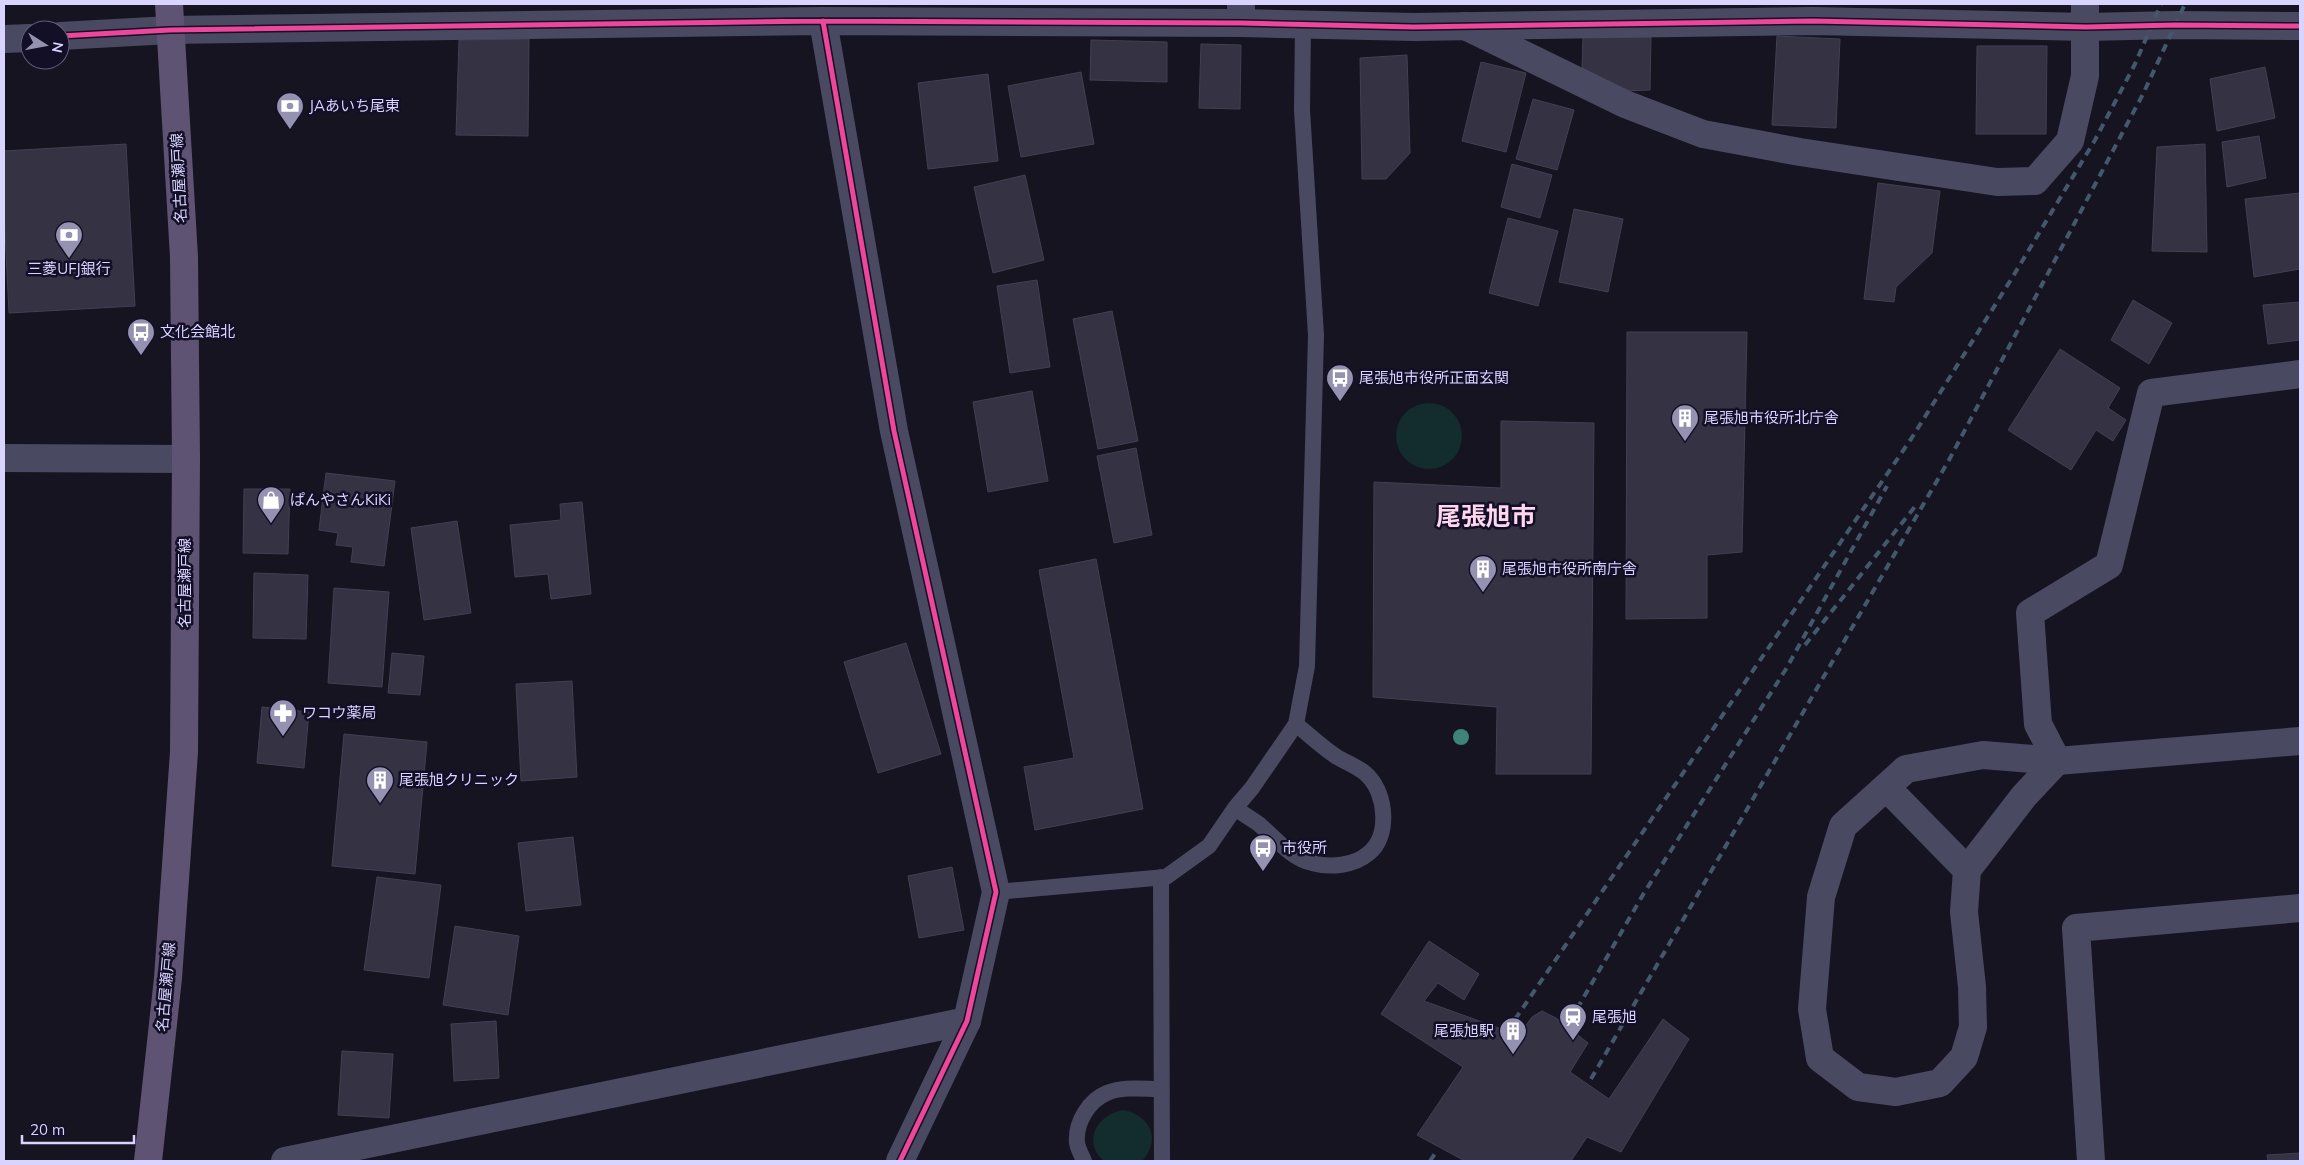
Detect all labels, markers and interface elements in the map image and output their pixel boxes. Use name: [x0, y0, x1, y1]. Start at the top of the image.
north arrow: [20, 20, 70, 70]
text: N: [48, 41, 68, 54]
bank icon: JAあいち尾東: [275, 91, 305, 130]
place label: JAあいち尾東: [309, 96, 400, 115]
street label: 名古屋瀬戸線: [167, 133, 190, 223]
bank icon: 三菱UFJ銀行: [54, 220, 84, 259]
place label: 三菱UFJ銀行: [27, 259, 111, 278]
bus stop icon: 文化会館北: [126, 317, 156, 356]
place label: 文化会館北: [160, 322, 235, 341]
bus stop icon: 尾張旭市役所正面玄関: [1325, 363, 1355, 402]
place label: 尾張旭市役所正面玄関: [1359, 368, 1509, 387]
building icon: 尾張旭市役所北庁舎: [1670, 403, 1700, 442]
place label: 尾張旭市役所北庁舎: [1704, 408, 1839, 427]
shop icon: ぱんやさんKiKi: [256, 485, 286, 524]
place label: ぱんやさんKiKi: [290, 490, 391, 509]
district label: 尾張旭市: [1436, 500, 1536, 531]
street label: 名古屋瀬戸線: [175, 538, 194, 628]
building icon: 尾張旭市役所南庁舎: [1468, 554, 1498, 593]
place label: 尾張旭市役所南庁舎: [1502, 559, 1637, 578]
pharmacy icon: ワコウ薬局: [268, 698, 298, 737]
place label: ワコウ薬局: [302, 703, 376, 722]
building icon: 尾張旭クリニック: [365, 765, 395, 804]
place label: 尾張旭クリニック: [399, 770, 519, 789]
bus stop icon: 市役所: [1248, 833, 1278, 872]
place label: 市役所: [1282, 838, 1327, 857]
street label: 名古屋瀬戸線: [152, 941, 179, 1033]
station icon: 尾張旭: [1558, 1002, 1588, 1041]
place label: 尾張旭: [1592, 1007, 1637, 1026]
building icon: 尾張旭駅: [1498, 1016, 1528, 1055]
place label: 尾張旭駅: [1434, 1021, 1494, 1040]
scale bar: [22, 1112, 135, 1144]
text: 20 m: [30, 1120, 65, 1139]

